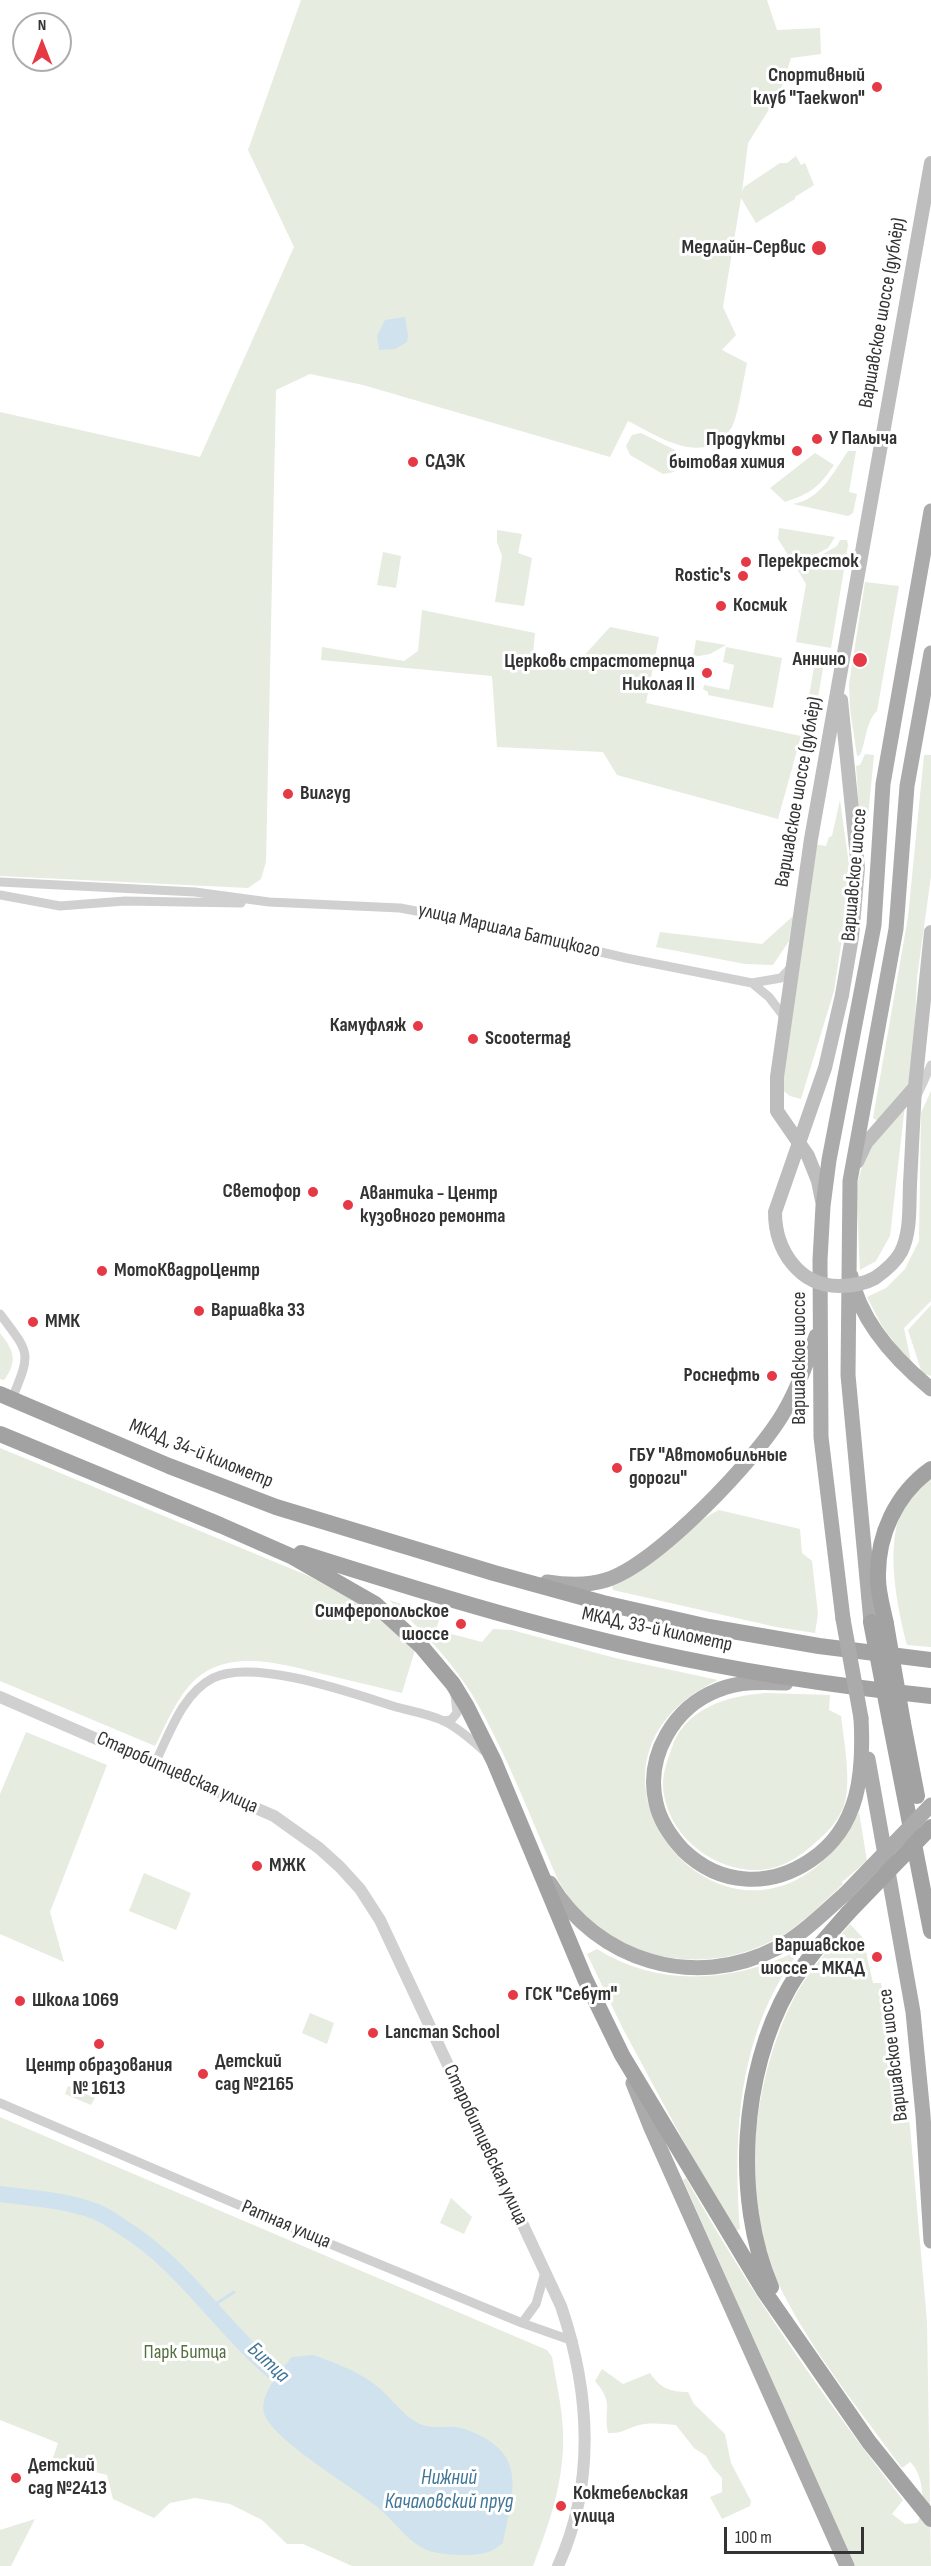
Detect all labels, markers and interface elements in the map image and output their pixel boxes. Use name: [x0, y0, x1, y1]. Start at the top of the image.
north arrow: [12, 12, 72, 72]
text: N: [38, 16, 46, 35]
place label: Спортивный клуб "Taekwon": [753, 64, 865, 111]
marker: Спортивный клуб "Taekwon": [870, 80, 884, 94]
street label: Варшавское шоссе (дублёр): [854, 216, 912, 410]
place label: Медлайн-Сервис: [682, 236, 806, 260]
marker: Медлайн-Сервис: [810, 239, 828, 257]
place label: У Палыча: [829, 427, 897, 451]
place label: Продукты бытовая химия: [669, 428, 785, 475]
marker: У Палыча: [810, 432, 824, 446]
marker: Продукты бытовая химия: [790, 444, 804, 458]
place label: СДЭК: [425, 450, 465, 474]
marker: СДЭК: [406, 455, 420, 469]
place label: Перекресток: [758, 550, 859, 574]
marker: Перекресток: [739, 555, 753, 569]
place label: Rostic's: [675, 564, 731, 588]
marker: Rostic's: [736, 569, 750, 583]
place label: Космик: [733, 594, 787, 618]
marker: Космик: [714, 599, 728, 613]
place label: Аннино: [793, 648, 846, 672]
place label: Церковь страстотерпца Николая II: [504, 650, 695, 697]
marker: Аннино: [851, 651, 869, 669]
marker: Церковь страстотерпца Николая II: [700, 666, 714, 680]
street label: Варшавское шоссе (дублёр): [770, 695, 828, 889]
place label: Вилгуд: [300, 782, 351, 806]
marker: Вилгуд: [281, 787, 295, 801]
street label: Варшавское шоссе: [837, 808, 873, 942]
street label: улица Маршала Батицкого: [416, 898, 602, 964]
place label: Камуфляж: [330, 1014, 406, 1038]
marker: Камуфляж: [411, 1019, 425, 1033]
place label: Scootermag: [485, 1027, 571, 1051]
marker: Scootermag: [466, 1032, 480, 1046]
place label: Светофор: [223, 1180, 301, 1204]
place label: Авантика - Центр кузовного ремонта: [360, 1182, 505, 1229]
marker: Светофор: [306, 1185, 320, 1199]
marker: Авантика - Центр кузовного ремонта: [341, 1198, 355, 1212]
place label: МотоКвадроЦентр: [114, 1259, 260, 1283]
marker: МотоКвадроЦентр: [95, 1264, 109, 1278]
street label: Варшавское шоссе: [788, 1291, 812, 1425]
place label: Варшавка 33: [211, 1299, 305, 1323]
marker: Варшавка 33: [192, 1304, 206, 1318]
place label: ММК: [45, 1310, 80, 1334]
marker: ММК: [26, 1315, 40, 1329]
place label: Роснефть: [683, 1364, 760, 1388]
marker: Роснефть: [765, 1369, 779, 1383]
street label: МКАД, 34-й километр: [125, 1414, 277, 1494]
place label: ГБУ "Автомобильные дороги": [629, 1444, 787, 1491]
marker: ГБУ "Автомобильные дороги": [610, 1461, 624, 1475]
place label: Симферопольское шоссе: [315, 1600, 449, 1647]
street label: МКАД, 33-й километр: [580, 1602, 734, 1658]
marker: Симферопольское шоссе: [454, 1617, 468, 1631]
street label: Старобитцевская улица: [93, 1727, 261, 1819]
place label: МЖК: [269, 1854, 306, 1878]
marker: МЖК: [250, 1859, 264, 1873]
place label: Варшавское шоссе - МКАД: [761, 1934, 865, 1981]
marker: Варшавское шоссе - МКАД: [870, 1950, 884, 1964]
place label: ГСК "Себут": [525, 1983, 617, 2007]
street label: Варшавское шоссе: [874, 1987, 914, 2123]
marker: ГСК "Себут": [506, 1988, 520, 2002]
place label: Школа 1069: [32, 1989, 119, 2013]
marker: Школа 1069: [13, 1994, 27, 2008]
place label: Lancman School: [385, 2021, 500, 2045]
marker: Lancman School: [366, 2026, 380, 2040]
marker: Центр образования № 1613: [92, 2037, 106, 2051]
place label: Детский сад №2165: [215, 2050, 294, 2097]
place label: Центр образования № 1613: [26, 2054, 172, 2101]
street label: Старобитцевская улица: [437, 2061, 533, 2229]
marker: Детский сад №2165: [196, 2067, 210, 2081]
street label: Ратная улица: [238, 2195, 334, 2255]
water label: Битца: [242, 2337, 294, 2389]
park label: Парк Битца: [144, 2341, 226, 2365]
place label: Детский сад №2413: [28, 2454, 107, 2501]
water label: Нижний Качаловский пруд: [385, 2466, 513, 2516]
marker: Детский сад №2413: [9, 2471, 23, 2485]
place label: Коктебельская улица: [573, 2482, 688, 2529]
marker: Коктебельская улица: [554, 2499, 568, 2513]
scale bar: [727, 2515, 866, 2553]
text: 100 m: [735, 2527, 772, 2548]

